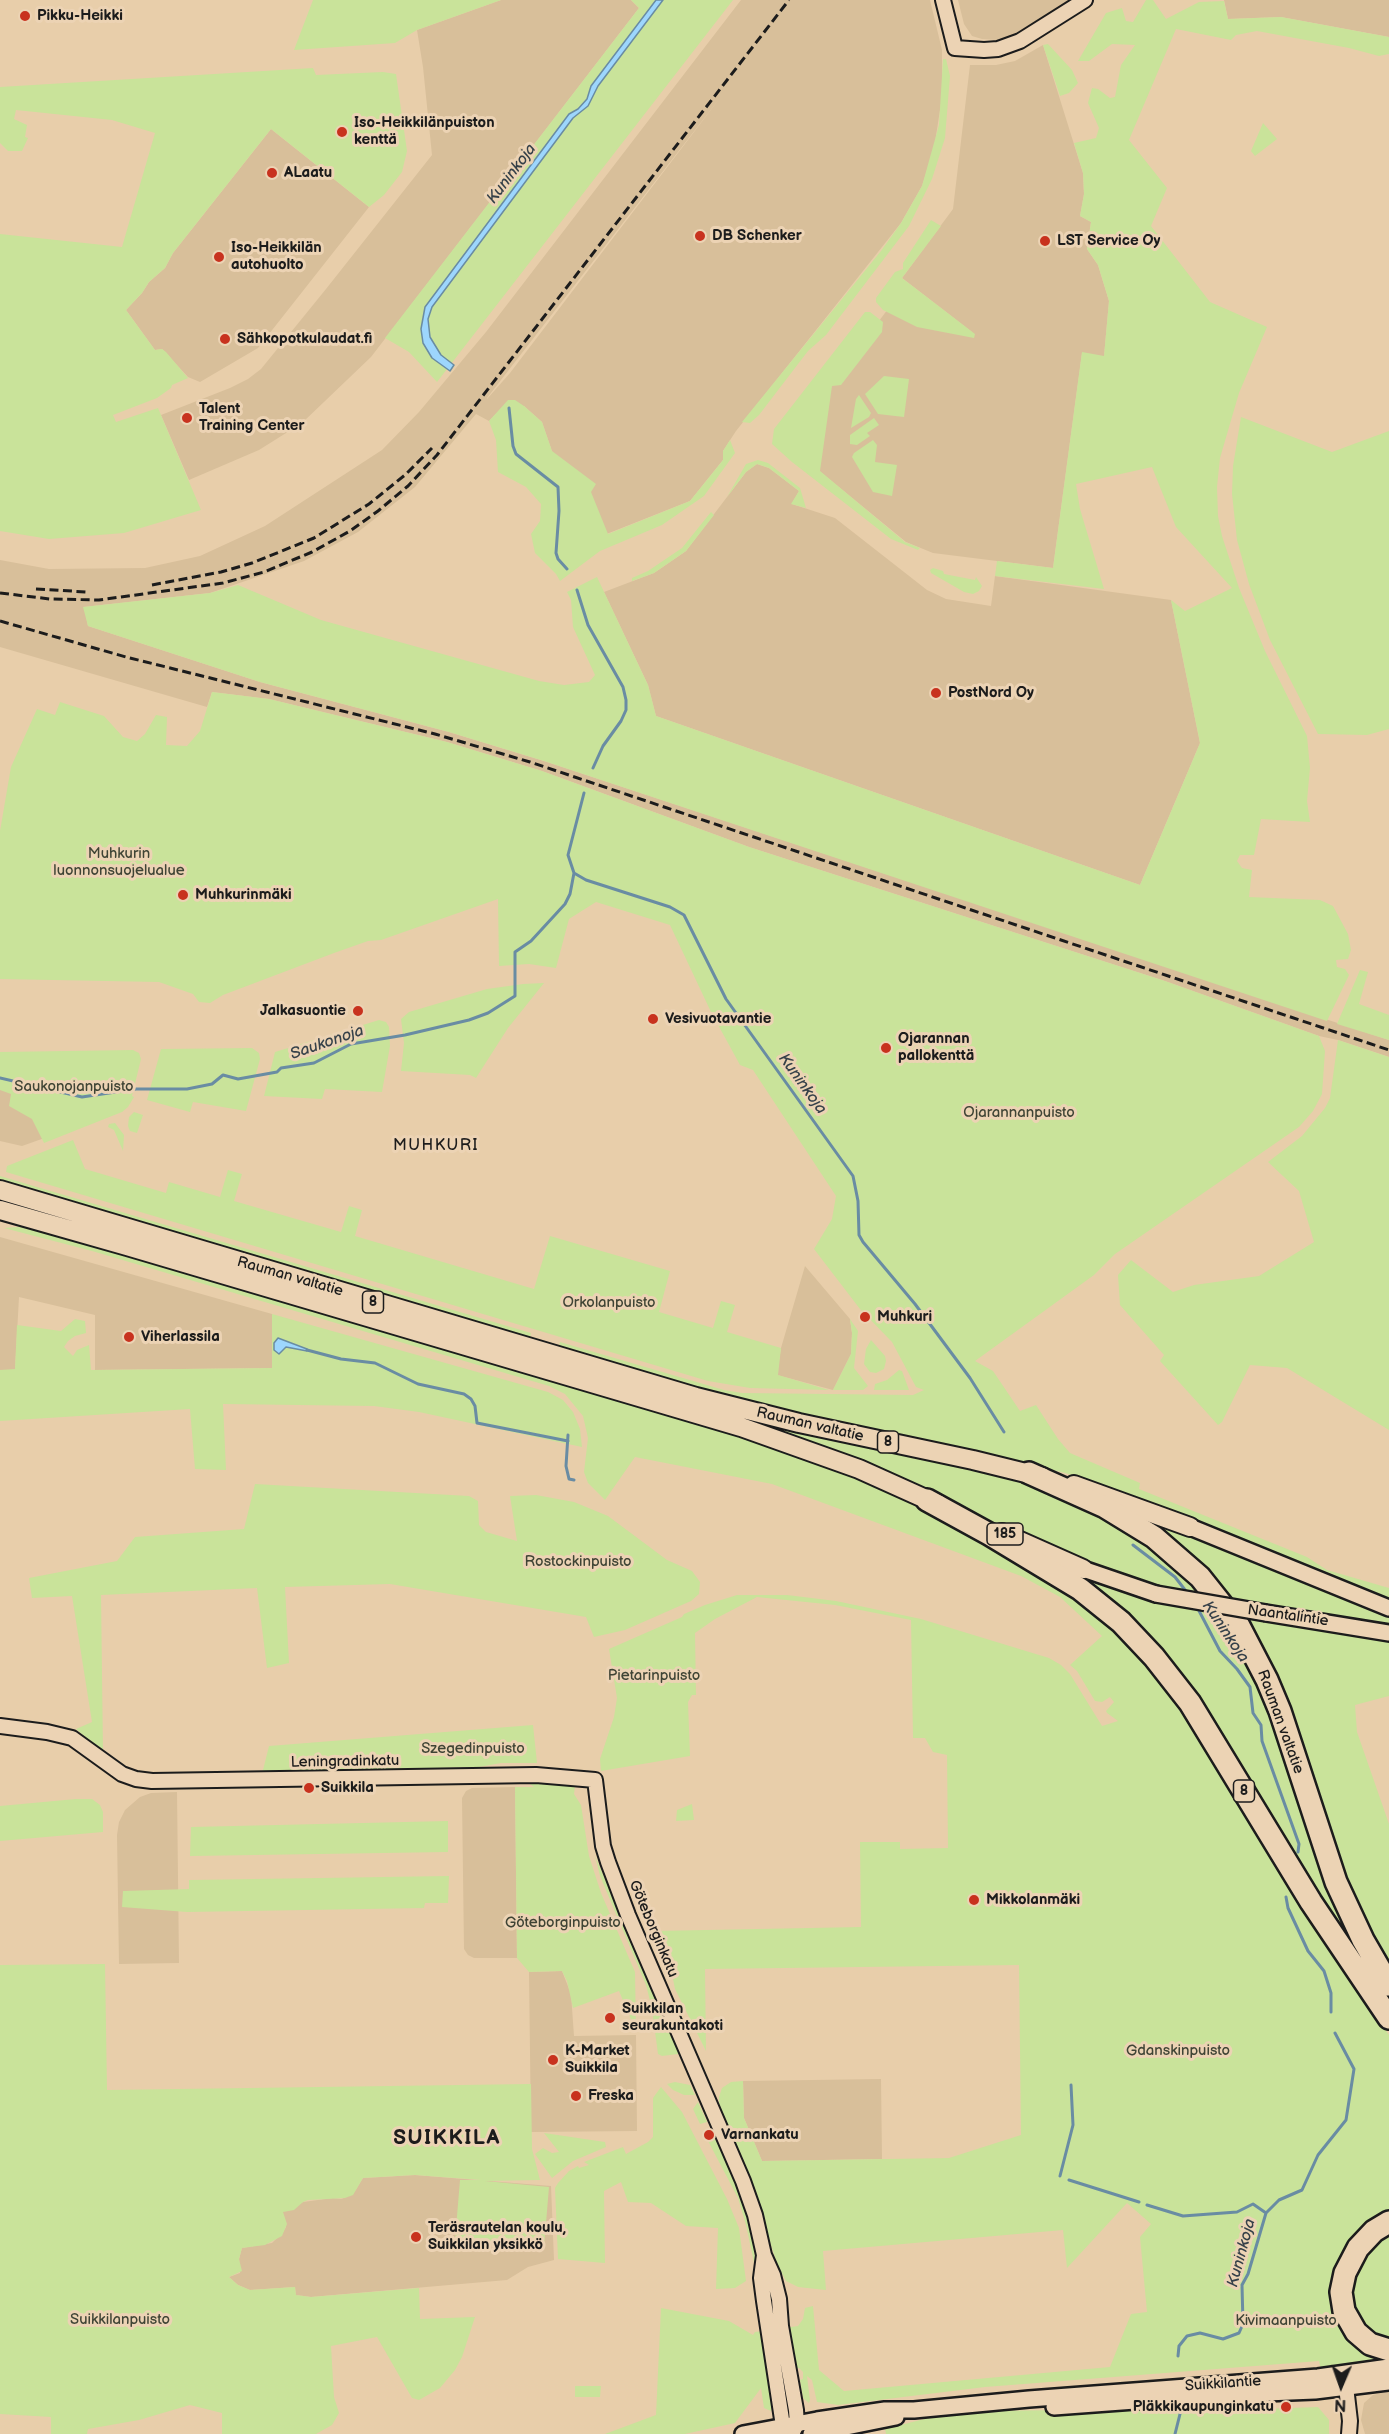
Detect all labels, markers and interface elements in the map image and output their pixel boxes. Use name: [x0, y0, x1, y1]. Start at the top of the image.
place label: Pikku-Heikki: [37, 7, 123, 25]
marker: Pikku-Heikki: [18, 9, 32, 23]
place label: Iso-Heikkilänpuiston kenttä: [354, 114, 495, 149]
marker: Iso-Heikkilänpuiston kenttä: [335, 125, 349, 139]
water label: Kuninkoja: [483, 140, 541, 208]
place label: ALaatu: [284, 164, 332, 182]
marker: ALaatu: [265, 166, 279, 180]
place label: DB Schenker: [712, 227, 802, 245]
marker: DB Schenker: [693, 229, 707, 243]
place label: LST Service Oy: [1057, 232, 1160, 250]
marker: LST Service Oy: [1038, 234, 1052, 248]
place label: Iso-Heikkilän autohuolto: [231, 239, 322, 274]
marker: Iso-Heikkilän autohuolto: [212, 250, 226, 264]
place label: Sähkopotkulaudat.fi: [237, 330, 372, 348]
marker: Sähkopotkulaudat.fi: [218, 332, 232, 346]
place label: Talent Training Center: [199, 400, 304, 435]
marker: Talent Training Center: [180, 411, 194, 425]
place label: PostNord Oy: [948, 684, 1034, 702]
marker: PostNord Oy: [929, 686, 943, 700]
park label: Muhkurin luonnonsuojelualue: [53, 845, 185, 880]
place label: Muhkurinmäki: [195, 886, 292, 904]
marker: Muhkurinmäki: [176, 888, 190, 902]
place label: Jalkasuontie: [260, 1002, 346, 1020]
marker: Jalkasuontie: [351, 1004, 365, 1018]
place label: Vesivuotavantie: [665, 1010, 771, 1028]
marker: Vesivuotavantie: [646, 1012, 660, 1026]
water label: Saukonoja: [288, 1021, 366, 1065]
place label: Ojarannan pallokenttä: [898, 1030, 974, 1065]
marker: Ojarannan pallokenttä: [879, 1041, 893, 1055]
water label: Kuninkoja: [774, 1050, 830, 1118]
park label: Saukonojanpuisto: [14, 1078, 134, 1096]
park label: Ojarannanpuisto: [963, 1104, 1075, 1122]
district label: MUHKURI: [393, 1136, 479, 1156]
street label: Rauman valtatie: [235, 1253, 345, 1301]
road number: 8: [362, 1291, 384, 1313]
park label: Orkolanpuisto: [562, 1294, 656, 1312]
place label: Muhkuri: [877, 1308, 932, 1326]
marker: Muhkuri: [858, 1310, 872, 1324]
place label: Viherlassila: [141, 1328, 220, 1346]
marker: Viherlassila: [122, 1330, 136, 1344]
street label: Rauman valtatie: [755, 1404, 865, 1446]
road number: 8: [878, 1431, 898, 1453]
road number: 185: [987, 1523, 1023, 1545]
park label: Rostockinpuisto: [524, 1553, 632, 1571]
water label: Kuninkoja: [1197, 1598, 1253, 1666]
street label: Naantalintie: [1246, 1601, 1330, 1631]
park label: Pietarinpuisto: [608, 1667, 700, 1685]
street label: Rauman valtatie: [1253, 1668, 1307, 1776]
park label: Szegedinpuisto: [421, 1740, 525, 1758]
street label: Leningradinkatu: [290, 1752, 400, 1772]
place label: Suikkila: [321, 1779, 374, 1797]
road number: 8: [1234, 1780, 1254, 1802]
marker: Suikkila: [302, 1781, 316, 1795]
street label: Göteborginkatu: [624, 1878, 682, 1980]
place label: Mikkolanmäki: [986, 1891, 1080, 1909]
marker: Mikkolanmäki: [967, 1893, 981, 1907]
park label: Göteborginpuisto: [505, 1914, 621, 1932]
place label: Suikkilan seurakuntakoti: [622, 2000, 723, 2035]
marker: Suikkilan seurakuntakoti: [603, 2011, 617, 2025]
place label: K-Market Suikkila: [565, 2042, 630, 2077]
park label: Gdanskinpuisto: [1126, 2042, 1230, 2060]
marker: K-Market Suikkila: [546, 2053, 560, 2067]
place label: Freska: [588, 2087, 634, 2105]
marker: Freska: [569, 2089, 583, 2103]
district label: SUIKKILA: [393, 2126, 501, 2152]
place label: Varnankatu: [721, 2126, 799, 2144]
marker: Varnankatu: [702, 2128, 716, 2142]
water label: Kuninkoja: [1224, 2217, 1260, 2289]
place label: Teräsrautelan koulu, Suikkilan yksikkö: [428, 2219, 566, 2254]
marker: Teräsrautelan koulu, Suikkilan yksikkö: [409, 2230, 423, 2244]
park label: Suikkilanpuisto: [70, 2311, 170, 2329]
park label: Kivimaanpuisto: [1235, 2312, 1337, 2330]
north arrow: [1311, 2356, 1371, 2416]
street label: Suikkilantie: [1184, 2372, 1262, 2396]
text: N: [1334, 2395, 1347, 2414]
place label: Pläkkikaupunginkatu: [1133, 2398, 1274, 2416]
marker: Pläkkikaupunginkatu: [1279, 2400, 1293, 2414]

